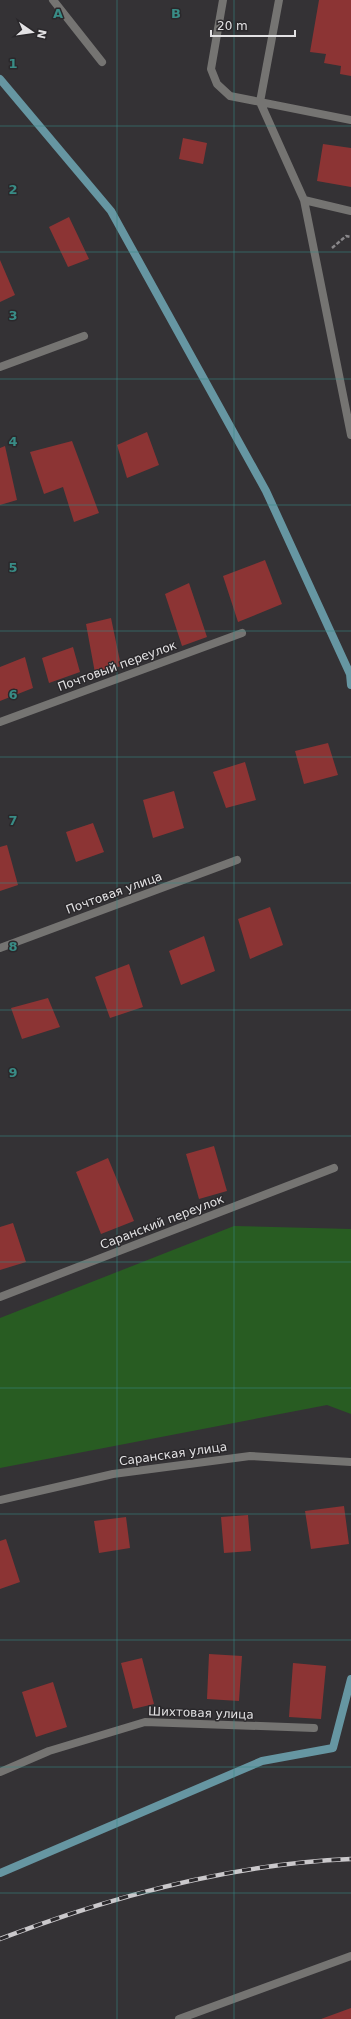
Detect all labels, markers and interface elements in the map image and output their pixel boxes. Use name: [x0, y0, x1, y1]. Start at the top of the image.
text: A: [53, 6, 63, 21]
text: B: [171, 6, 181, 21]
north arrow: [12, 12, 52, 52]
scale bar: [211, 12, 295, 38]
text: 20 m: [217, 19, 248, 33]
text: N: [34, 28, 49, 40]
text: 1: [8, 56, 18, 71]
text: 2: [8, 182, 18, 197]
text: 3: [8, 308, 18, 323]
text: 4: [8, 434, 18, 449]
text: 5: [8, 560, 18, 575]
street label: Почтовый переулок: [56, 638, 178, 694]
text: 6: [8, 687, 18, 702]
text: 7: [8, 813, 18, 828]
street label: Почтовая улица: [64, 869, 164, 917]
text: 8: [8, 939, 18, 954]
text: 9: [8, 1065, 18, 1080]
street label: Саранский переулок: [98, 1192, 226, 1252]
street label: Саранская улица: [118, 1439, 228, 1469]
street label: Шихтовая улица: [148, 1704, 254, 1722]

